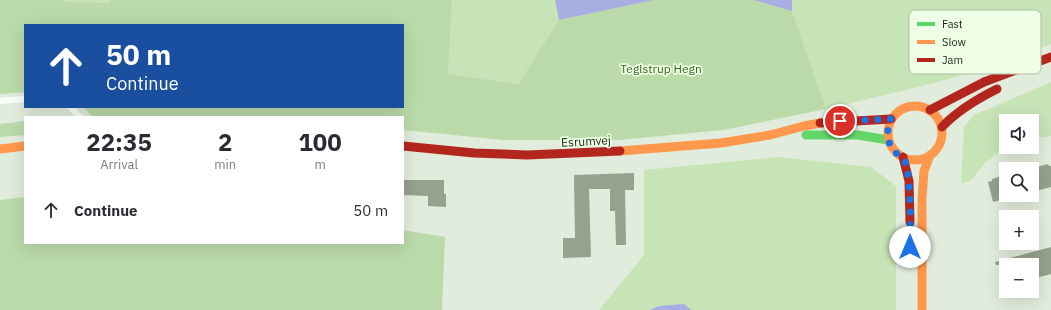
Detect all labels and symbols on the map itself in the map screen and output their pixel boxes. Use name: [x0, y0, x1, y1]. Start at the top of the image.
legend: [909, 10, 1041, 74]
text: Fast: [942, 17, 963, 31]
text: Slow: [942, 35, 966, 49]
text: Jam: [942, 53, 963, 67]
park label: Teglstrup Hegn: [620, 61, 702, 76]
pin: [823, 104, 857, 138]
street label: Esrumvej: [561, 132, 611, 150]
position arrow: [889, 226, 931, 268]

